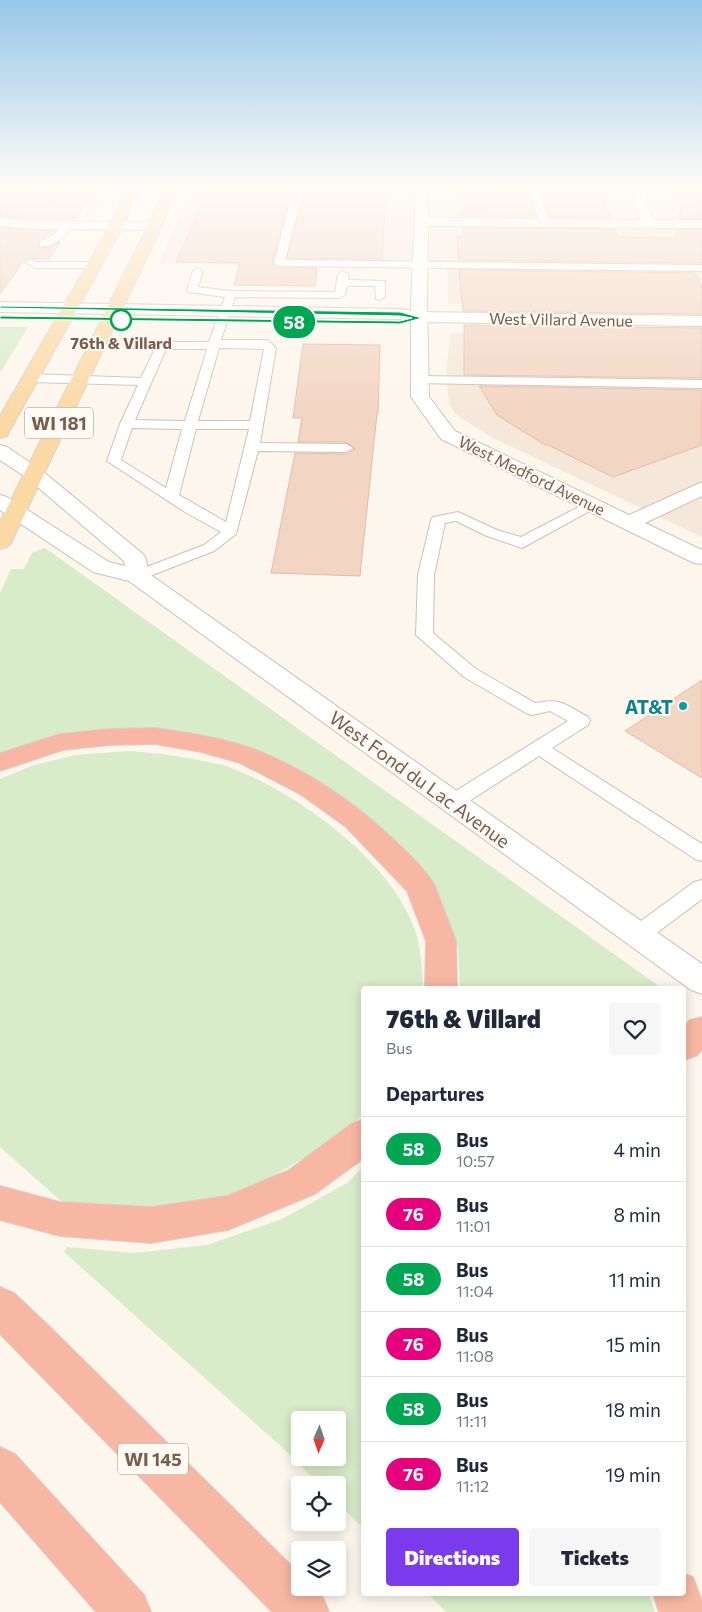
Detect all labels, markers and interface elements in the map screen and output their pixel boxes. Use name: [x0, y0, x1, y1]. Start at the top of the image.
line badge: 58: [272, 306, 316, 338]
street label: West Villard Avenue: [489, 308, 633, 330]
marker: 76th & Villard: [110, 309, 132, 331]
text: 58: [283, 311, 305, 333]
place label: 76th & Villard: [70, 333, 172, 352]
road number: WI 181: [25, 408, 93, 438]
street label: West Medford Avenue: [456, 431, 608, 519]
place label: AT&T: [625, 695, 673, 718]
marker: AT&T: [677, 700, 689, 712]
street label: West Fond du Lac Avenue: [325, 706, 515, 852]
button: heart: [609, 1003, 661, 1055]
text: 76th & Villard: [386, 1004, 541, 1033]
text: Bus: [386, 1038, 413, 1057]
text: Departures: [386, 1082, 484, 1105]
text: Bus: [456, 1128, 488, 1151]
text: 58: [403, 1138, 424, 1160]
text: 4 min: [614, 1138, 661, 1161]
text: 10:57: [456, 1151, 495, 1170]
text: Bus: [456, 1193, 488, 1216]
text: 76: [403, 1203, 424, 1225]
text: 8 min: [613, 1203, 661, 1226]
text: 11:01: [456, 1216, 491, 1235]
text: Bus: [456, 1258, 488, 1281]
text: 58: [403, 1268, 424, 1290]
text: 11 min: [609, 1268, 661, 1291]
text: 11:04: [456, 1281, 494, 1300]
text: Bus: [456, 1323, 488, 1346]
text: 76: [403, 1333, 424, 1355]
text: 15 min: [606, 1333, 661, 1356]
text: 11:08: [456, 1346, 494, 1365]
text: Bus: [456, 1388, 488, 1411]
text: 58: [403, 1398, 424, 1420]
text: 18 min: [605, 1398, 661, 1421]
north arrow: [291, 1411, 346, 1466]
map controls: [291, 1411, 346, 1596]
text: 11:11: [456, 1411, 487, 1430]
road number: WI 145: [118, 1444, 188, 1475]
text: Bus: [456, 1453, 488, 1476]
text: 76: [403, 1463, 424, 1485]
text: 19 min: [605, 1463, 661, 1486]
button: locate: [291, 1476, 346, 1531]
text: 11:12: [456, 1476, 489, 1495]
button: Directions: [386, 1528, 519, 1586]
button: Tickets: [529, 1528, 661, 1586]
button: layers: [291, 1541, 346, 1596]

